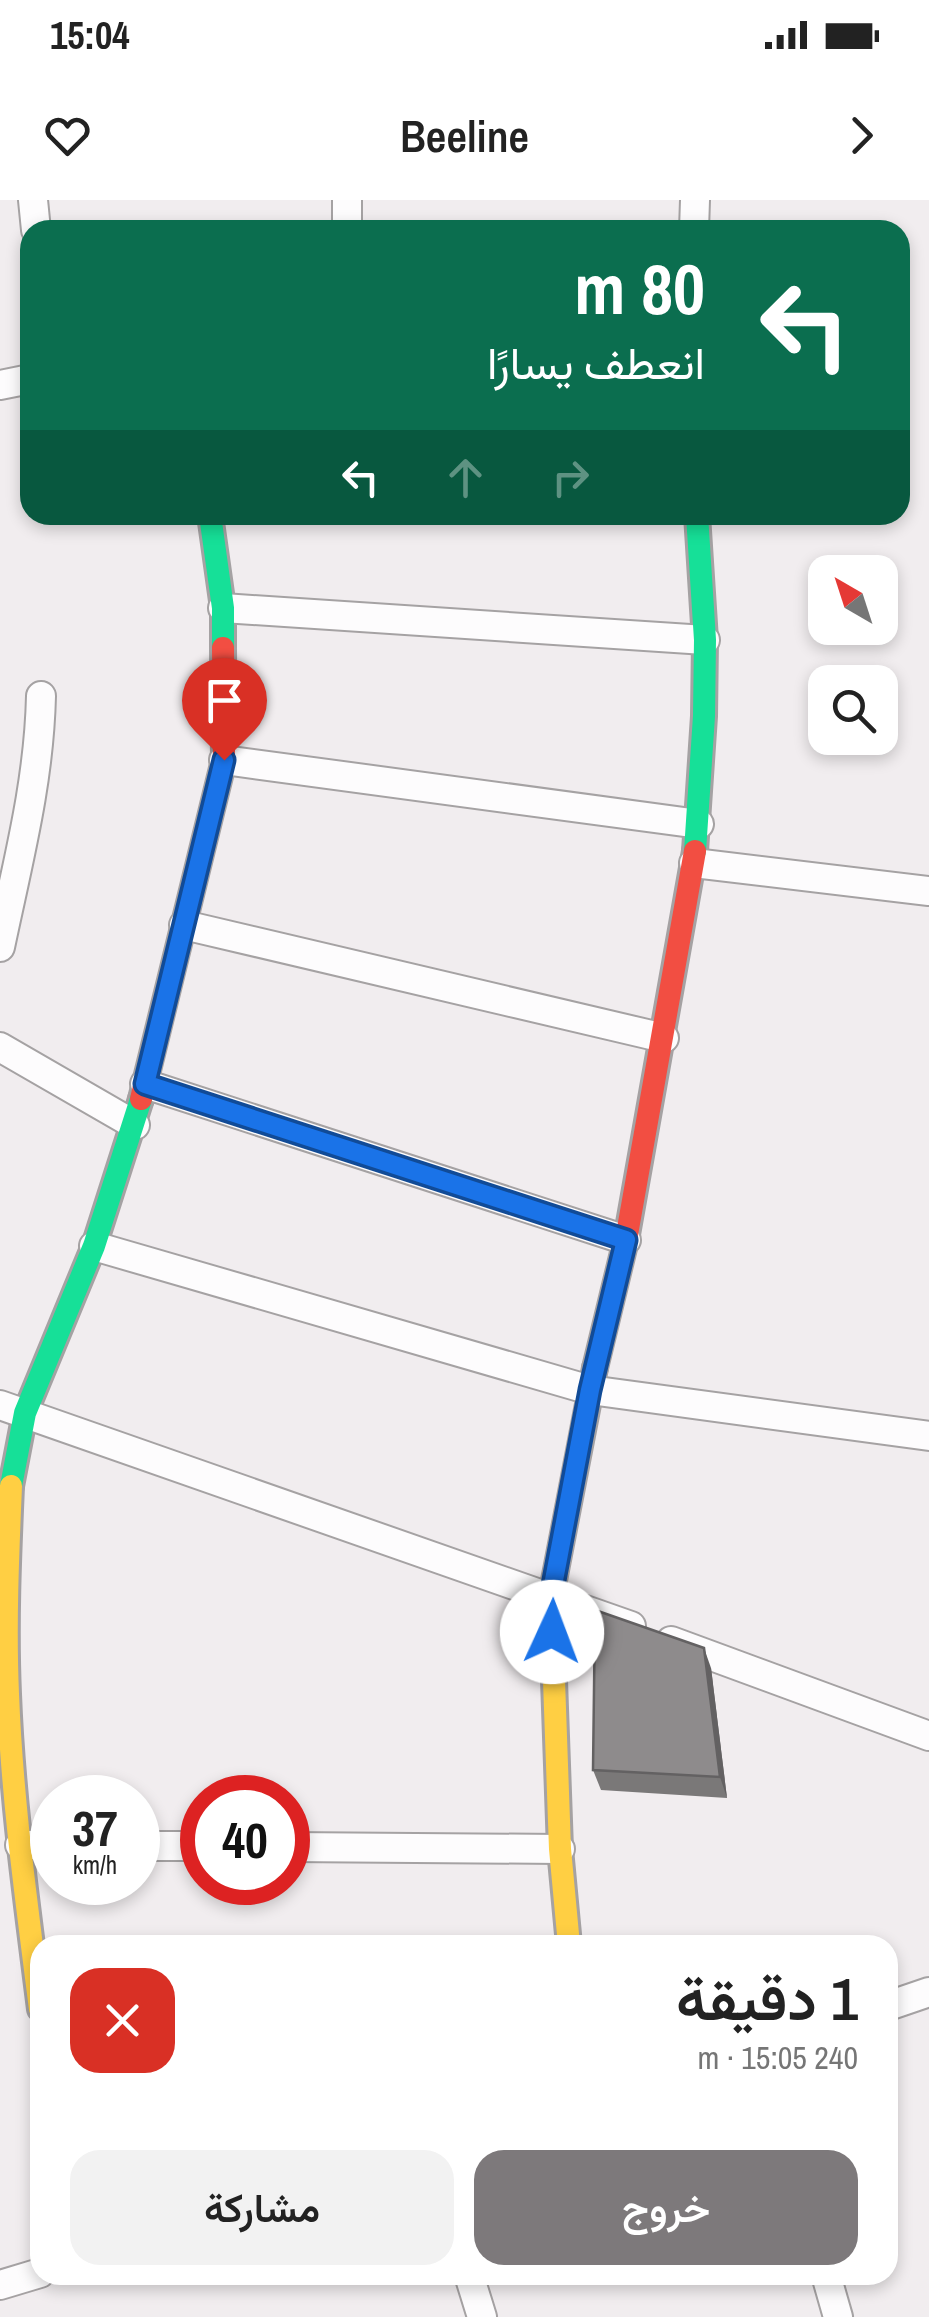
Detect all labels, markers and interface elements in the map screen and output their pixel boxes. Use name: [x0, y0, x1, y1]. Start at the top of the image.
text: 15:04: [50, 10, 130, 61]
text: Beeline: [400, 105, 529, 166]
icon: heart: [40, 108, 95, 163]
icon: forward: [834, 108, 889, 163]
text: 80 m: [574, 242, 705, 336]
icon: left: [740, 260, 870, 390]
text: انعطف يسارًا: [487, 332, 705, 393]
icon: left: [333, 450, 388, 505]
icon: ahead: [438, 450, 493, 505]
icon: right: [543, 450, 598, 505]
north arrow: [808, 555, 898, 645]
map controls: [808, 555, 898, 755]
pin: [182, 658, 267, 761]
button: search: [808, 665, 898, 755]
icon: arrive: [197, 673, 252, 728]
position arrow: [500, 1580, 604, 1684]
speed limit sign: 40: [180, 1775, 310, 1905]
text: 37: [72, 1794, 118, 1862]
text: km/h: [73, 1848, 117, 1882]
text: 1 دقيقة: [676, 1958, 858, 2039]
button: close: [70, 1968, 175, 2073]
text: 240 m · 15:05: [698, 2036, 858, 2079]
button: مشاركة: [70, 2150, 454, 2265]
button: خروج: [474, 2150, 858, 2265]

